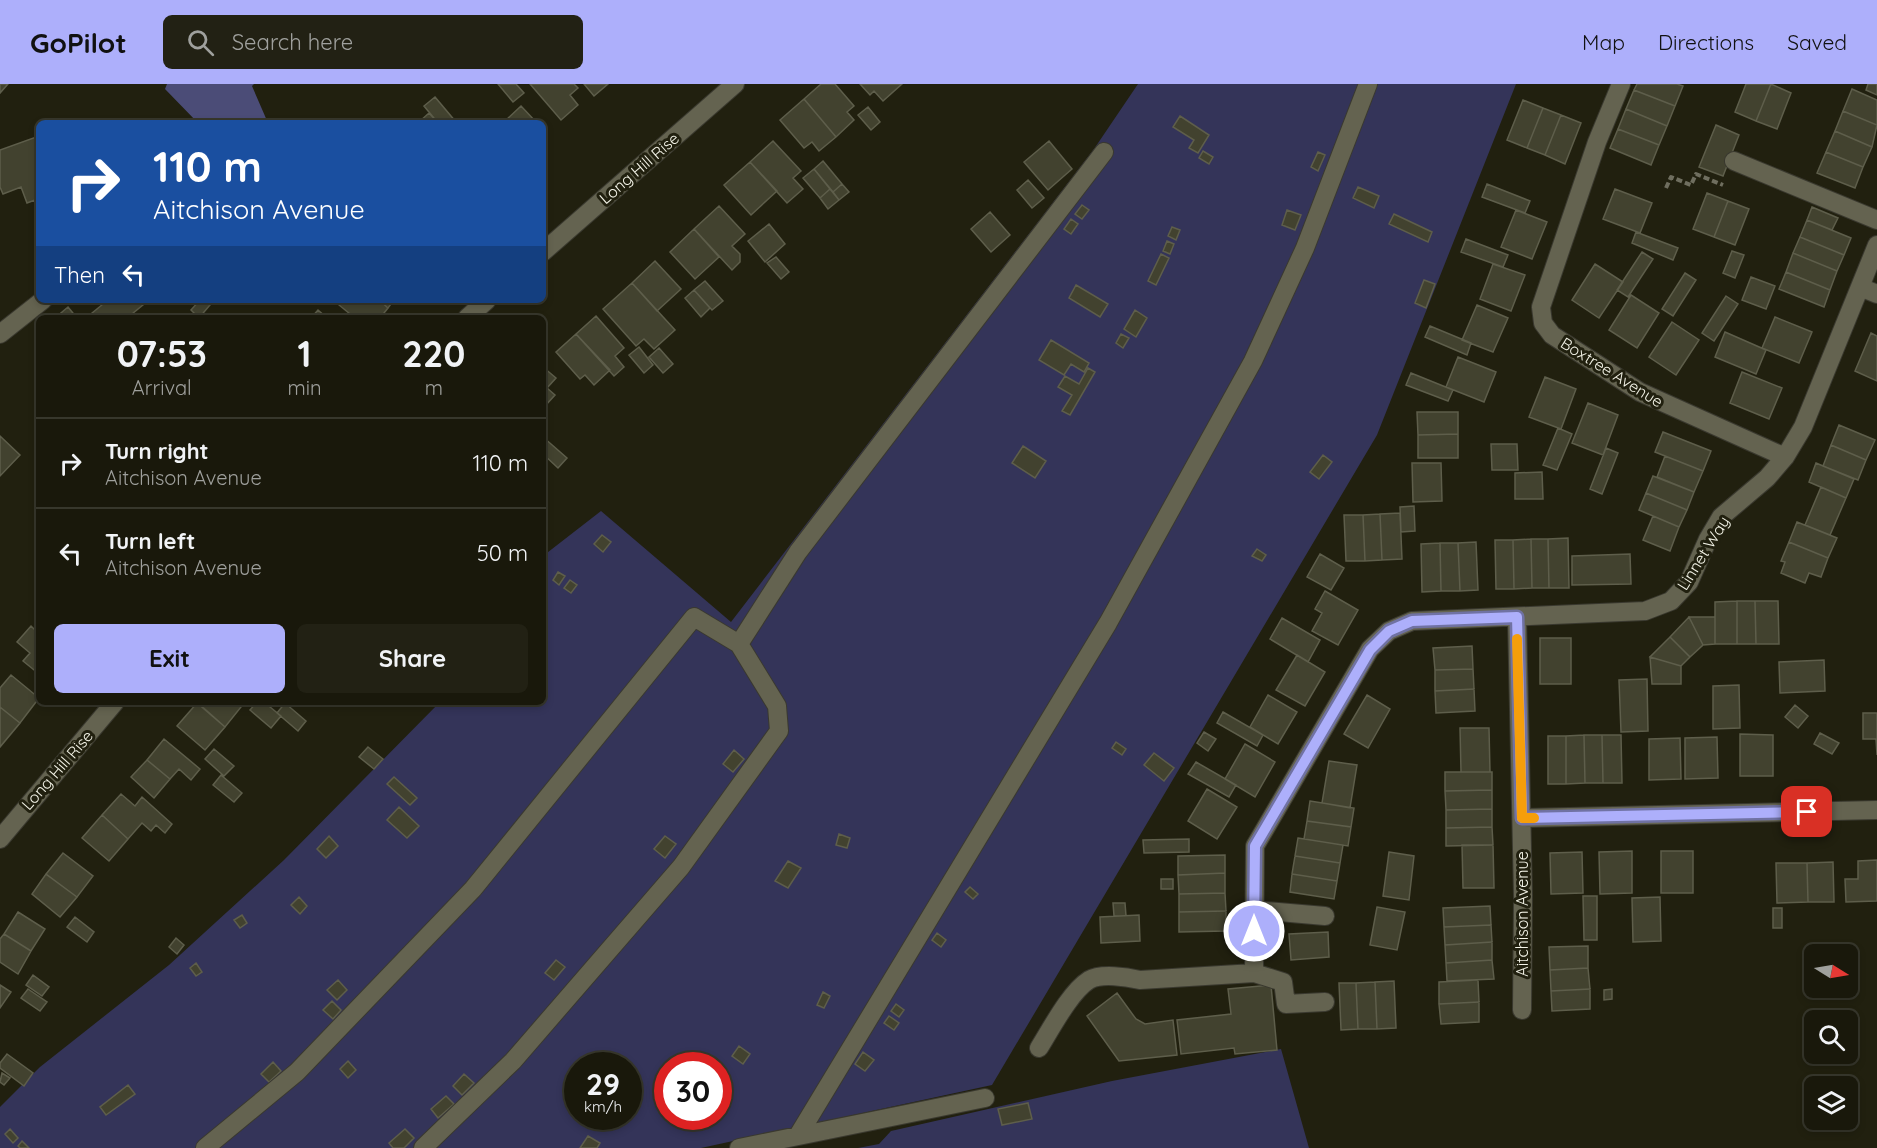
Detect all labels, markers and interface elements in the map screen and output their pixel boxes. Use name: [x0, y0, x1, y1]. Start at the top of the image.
search box: [163, 15, 583, 69]
text: GoPilot: [30, 25, 127, 60]
icon: search: [184, 26, 217, 59]
text: Search here: [232, 28, 353, 56]
text: Map: [1582, 29, 1625, 55]
text: Directions: [1658, 29, 1754, 55]
text: Saved: [1787, 29, 1847, 55]
street label: Long Hill Rise: [595, 128, 683, 208]
text: 110 m: [153, 140, 262, 193]
icon: right: [54, 144, 132, 222]
text: Aitchison Avenue: [153, 192, 365, 226]
icon: left: [117, 258, 150, 291]
text: Then: [54, 261, 105, 289]
text: 07:53: [117, 331, 207, 376]
text: 1: [298, 331, 312, 376]
text: 220: [402, 331, 465, 376]
street label: Boxtree Avenue: [1557, 333, 1667, 411]
text: Arrival: [132, 375, 192, 400]
text: min: [288, 375, 322, 400]
text: m: [425, 375, 443, 400]
text: Turn right: [105, 437, 209, 465]
icon: right: [54, 447, 87, 480]
text: 110 m: [473, 449, 528, 477]
text: Aitchison Avenue: [105, 465, 262, 490]
street label: Linnet Way: [1672, 512, 1734, 594]
text: Turn left: [105, 527, 195, 555]
icon: left: [54, 537, 87, 570]
text: 50 m: [477, 539, 528, 567]
text: Aitchison Avenue: [105, 555, 262, 580]
button: Exit: [54, 624, 285, 693]
button: Share: [297, 624, 528, 693]
street label: Long Hill Rise: [17, 726, 97, 814]
pin: [1781, 786, 1832, 837]
icon: arrive: [1790, 795, 1823, 828]
street label: Aitchison Avenue: [1512, 851, 1532, 977]
position arrow: [1222, 899, 1286, 963]
north arrow: [1804, 944, 1858, 998]
map controls: [1804, 944, 1858, 1130]
button: search: [1804, 1010, 1858, 1064]
speed limit sign: 30: [654, 1052, 732, 1130]
text: 29: [586, 1065, 620, 1103]
button: layers: [1804, 1076, 1858, 1130]
text: km/h: [584, 1097, 622, 1116]

